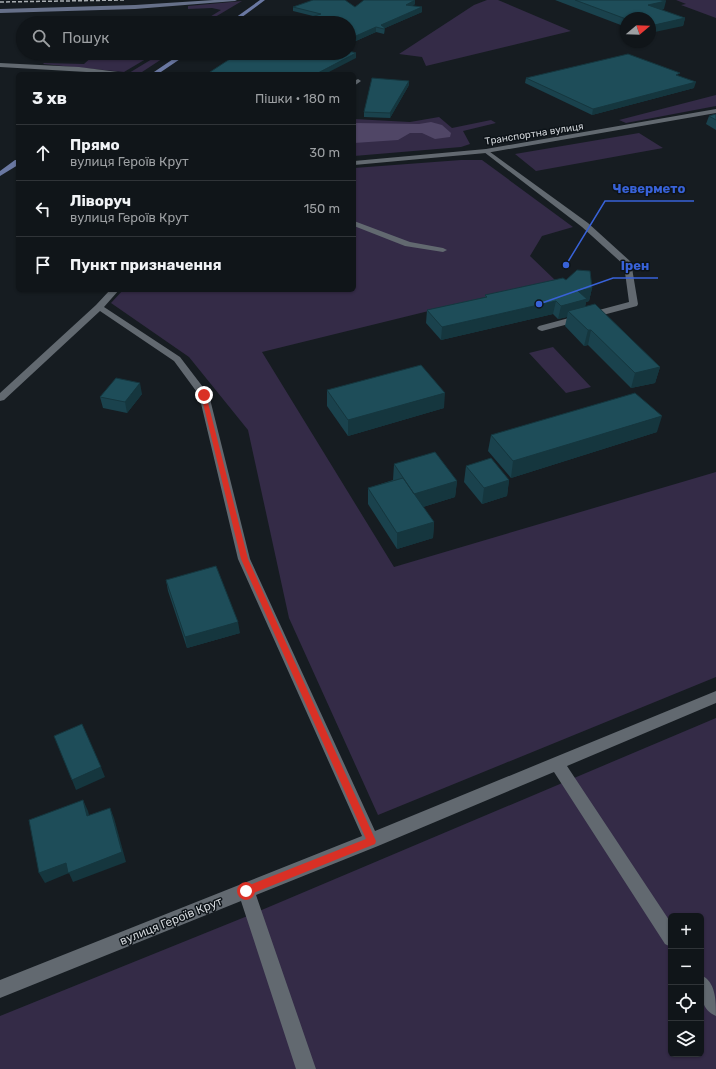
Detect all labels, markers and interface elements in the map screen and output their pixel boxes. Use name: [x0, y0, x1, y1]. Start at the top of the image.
north arrow: [620, 12, 656, 48]
search box: [16, 16, 356, 60]
icon: search: [30, 27, 52, 49]
text: Пошук: [62, 29, 109, 47]
text: 3 хв: [32, 88, 67, 108]
text: Пішки · 180 m: [255, 91, 340, 106]
street label: Транспортна вулиця: [484, 120, 584, 148]
text: Прямо: [70, 136, 120, 154]
icon: ahead: [32, 142, 54, 164]
text: 30 m: [309, 145, 340, 160]
text: вулиця Героїв Крут: [70, 154, 189, 169]
callout: Чевермето: [605, 176, 694, 201]
text: Чевермето: [613, 181, 685, 196]
text: Ліворуч: [70, 192, 131, 210]
icon: left: [32, 198, 54, 220]
text: 150 m: [304, 201, 340, 216]
text: вулиця Героїв Крут: [70, 210, 189, 225]
callout: Ірен: [613, 253, 658, 278]
icon: arrive: [32, 254, 54, 276]
text: Пункт призначення: [70, 256, 222, 274]
text: Ірен: [621, 258, 649, 273]
route end: [195, 386, 213, 404]
route start: [237, 882, 255, 900]
street label: вулиця Героїв Крут: [118, 894, 224, 948]
map controls: [668, 913, 704, 1057]
button: +: [668, 913, 704, 949]
button: −: [668, 949, 704, 985]
button: locate: [668, 985, 704, 1021]
button: layers: [668, 1021, 704, 1057]

